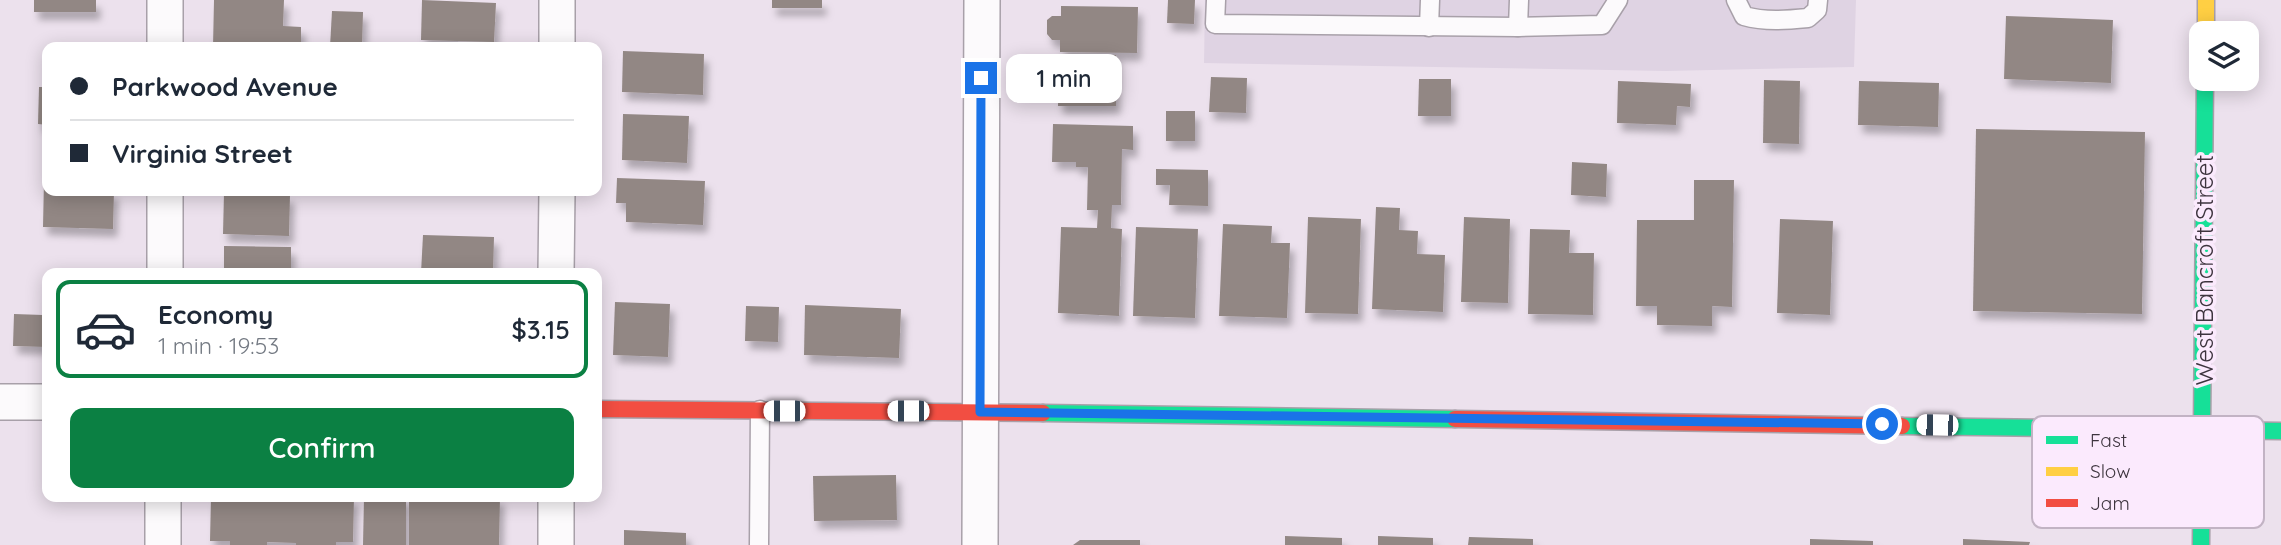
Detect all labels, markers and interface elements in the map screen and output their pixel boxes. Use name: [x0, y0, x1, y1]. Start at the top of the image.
map controls: [2189, 21, 2259, 91]
button: layers: [2189, 21, 2259, 91]
callout: 1 min: [1006, 54, 1121, 102]
route end: [965, 62, 997, 94]
text: 1 min: [1036, 64, 1092, 93]
text: Parkwood Avenue: [112, 70, 338, 103]
text: Virginia Street: [112, 137, 293, 170]
street label: West Bancroft Street: [2189, 155, 2219, 386]
icon: car: [74, 298, 137, 361]
text: Economy: [158, 298, 273, 331]
text: $3.15: [512, 313, 570, 346]
text: 1 min · 19:53: [158, 331, 279, 360]
car: [764, 401, 806, 422]
car: [888, 401, 930, 422]
button: Confirm: [70, 408, 574, 488]
route start: [1866, 408, 1898, 440]
car: [1916, 414, 1959, 436]
legend: [2032, 416, 2264, 528]
text: Fast: [2090, 428, 2127, 452]
text: Slow: [2090, 459, 2131, 483]
text: Jam: [2090, 491, 2130, 515]

